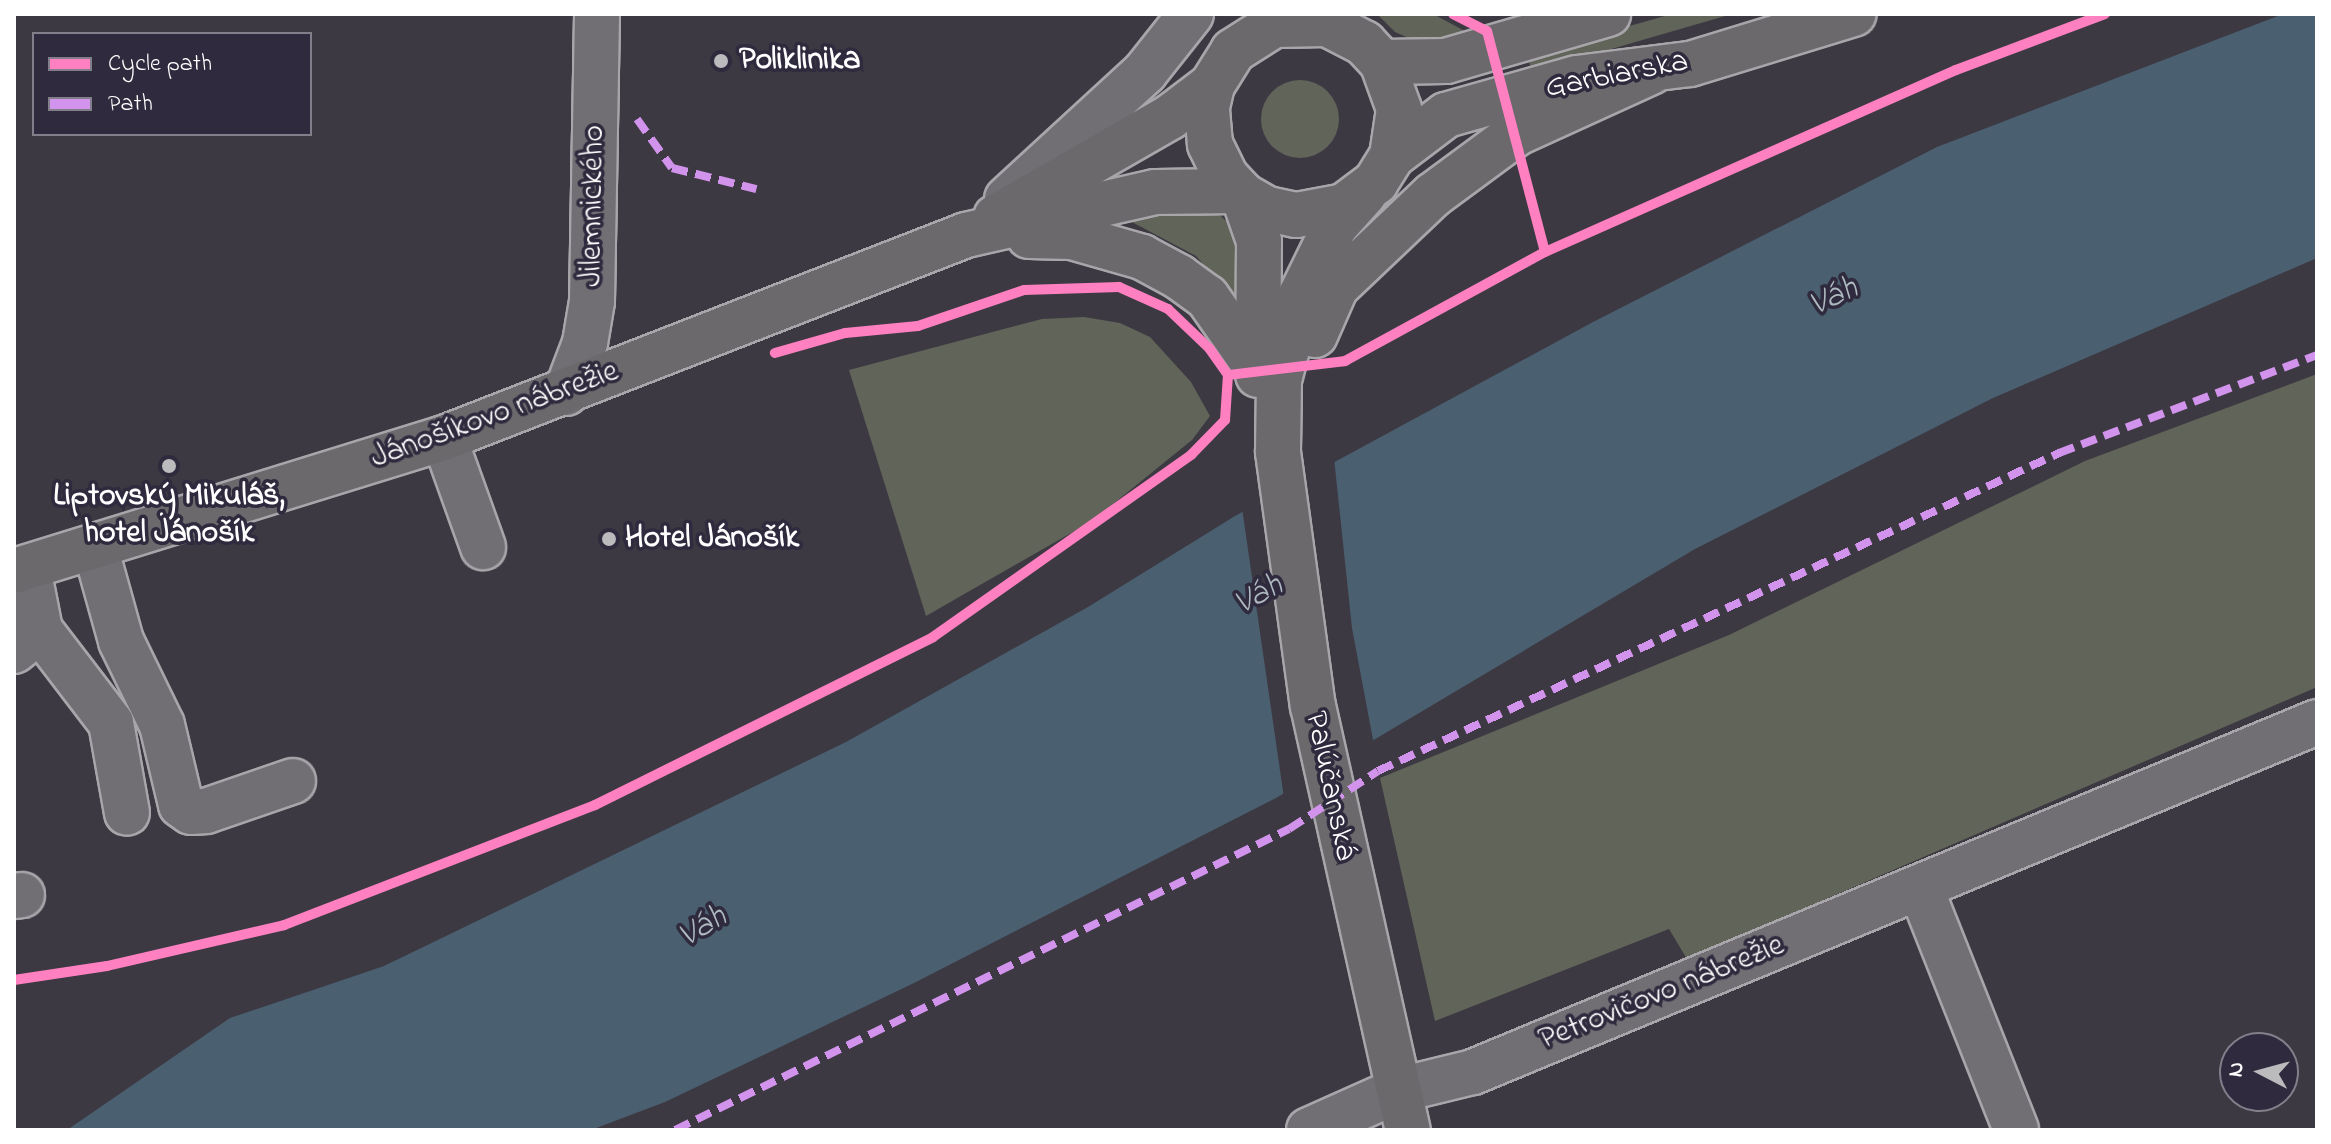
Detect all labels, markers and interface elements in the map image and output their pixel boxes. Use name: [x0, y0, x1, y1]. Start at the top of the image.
legend: [32, 32, 312, 136]
place label: Poliklinika: [739, 42, 860, 80]
street label: Garbiarska: [1542, 43, 1692, 109]
text: Cycle path: [108, 47, 212, 82]
marker: Poliklinika: [710, 50, 732, 72]
text: Path: [108, 87, 153, 122]
street label: Jilemnického: [573, 125, 615, 287]
water label: Váh: [1803, 269, 1865, 327]
street label: Jánošíkovo nábrežie: [366, 353, 624, 479]
marker: Liptovský Mikuláš, hotel Jánošík: [160, 457, 178, 475]
place label: Liptovský Mikuláš, hotel Jánošík: [53, 479, 285, 554]
place label: Hotel Jánošík: [625, 520, 799, 558]
marker: Hotel Jánošík: [600, 530, 618, 548]
water label: Váh: [1228, 566, 1290, 626]
street label: Palúčanská: [1294, 708, 1364, 864]
water label: Váh: [671, 898, 735, 958]
street label: Petrovičovo nábrežie: [1534, 927, 1790, 1061]
north arrow: [2219, 1032, 2299, 1112]
text: N: [2220, 1061, 2254, 1079]

